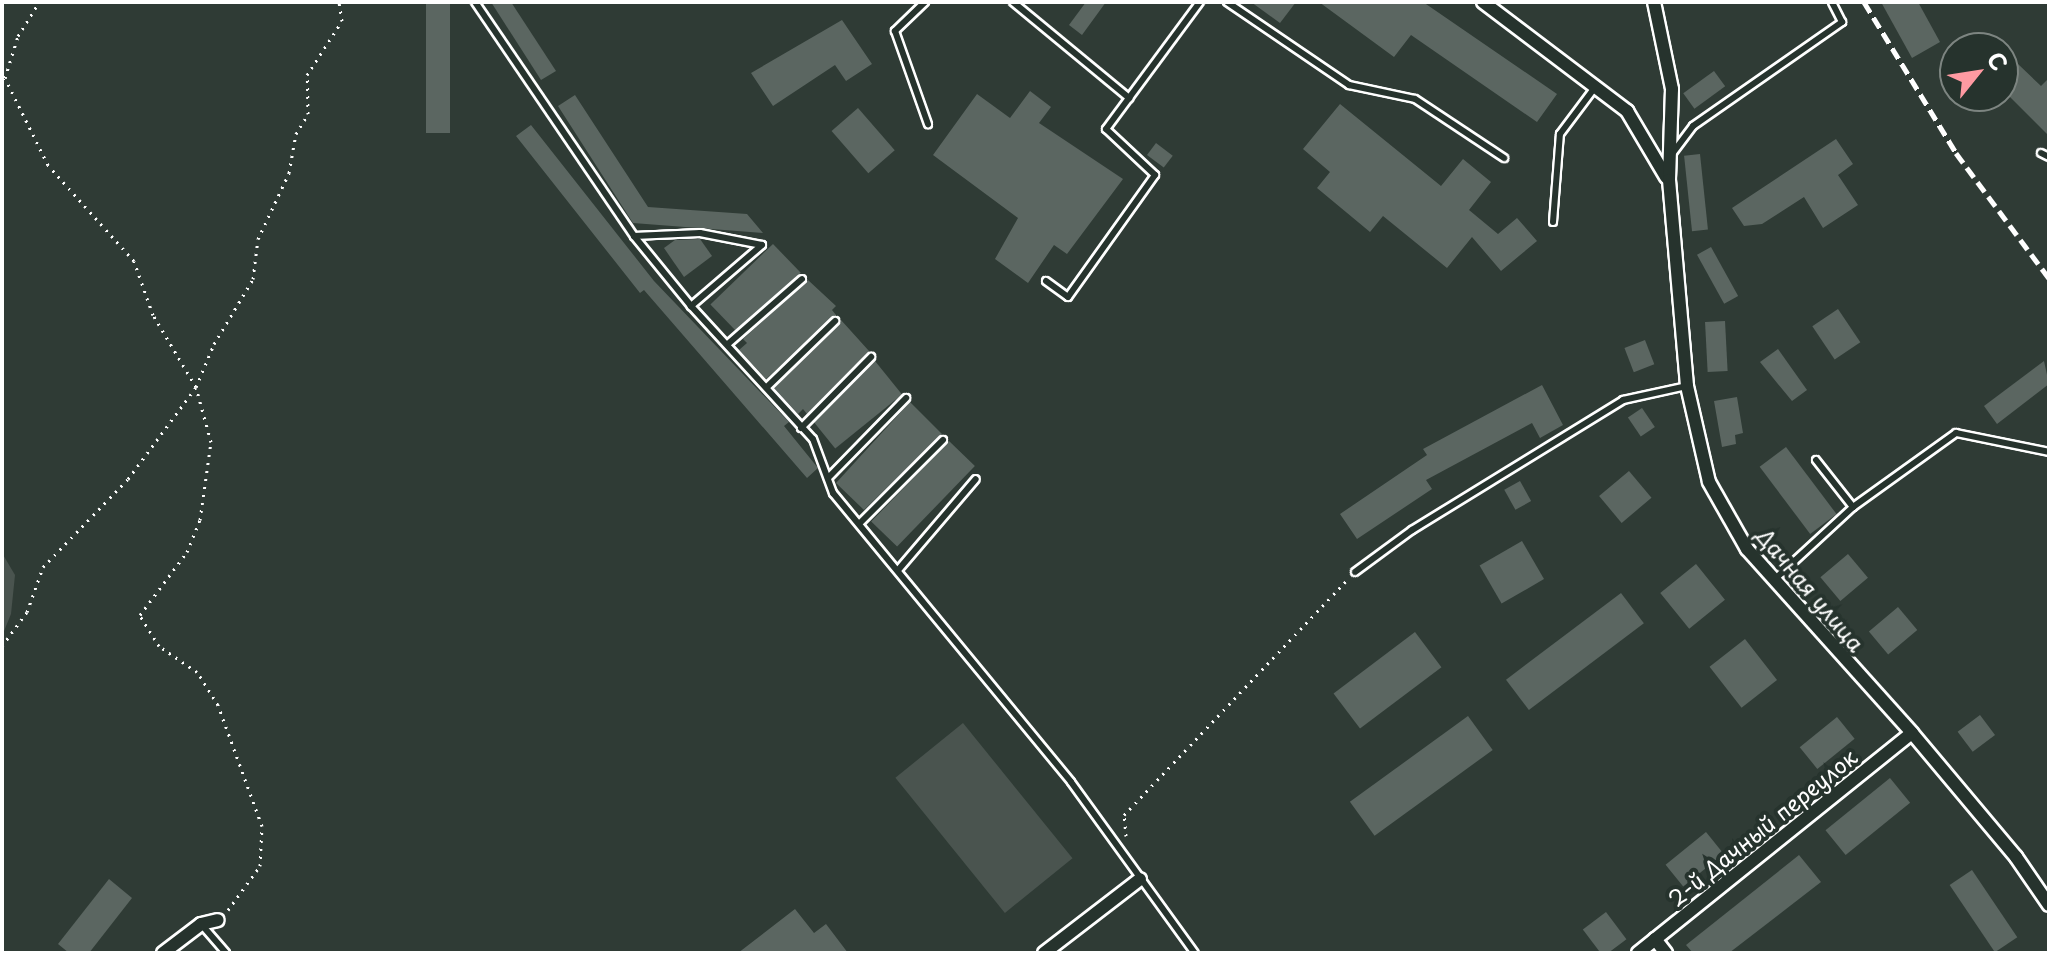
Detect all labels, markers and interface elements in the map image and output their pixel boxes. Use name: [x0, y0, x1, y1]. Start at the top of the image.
north arrow: [1939, 32, 2019, 112]
text: С: [1980, 45, 2017, 76]
street label: Дачная улица: [1751, 521, 1871, 657]
street label: 2-й Дачный переулок: [1662, 742, 1862, 912]

